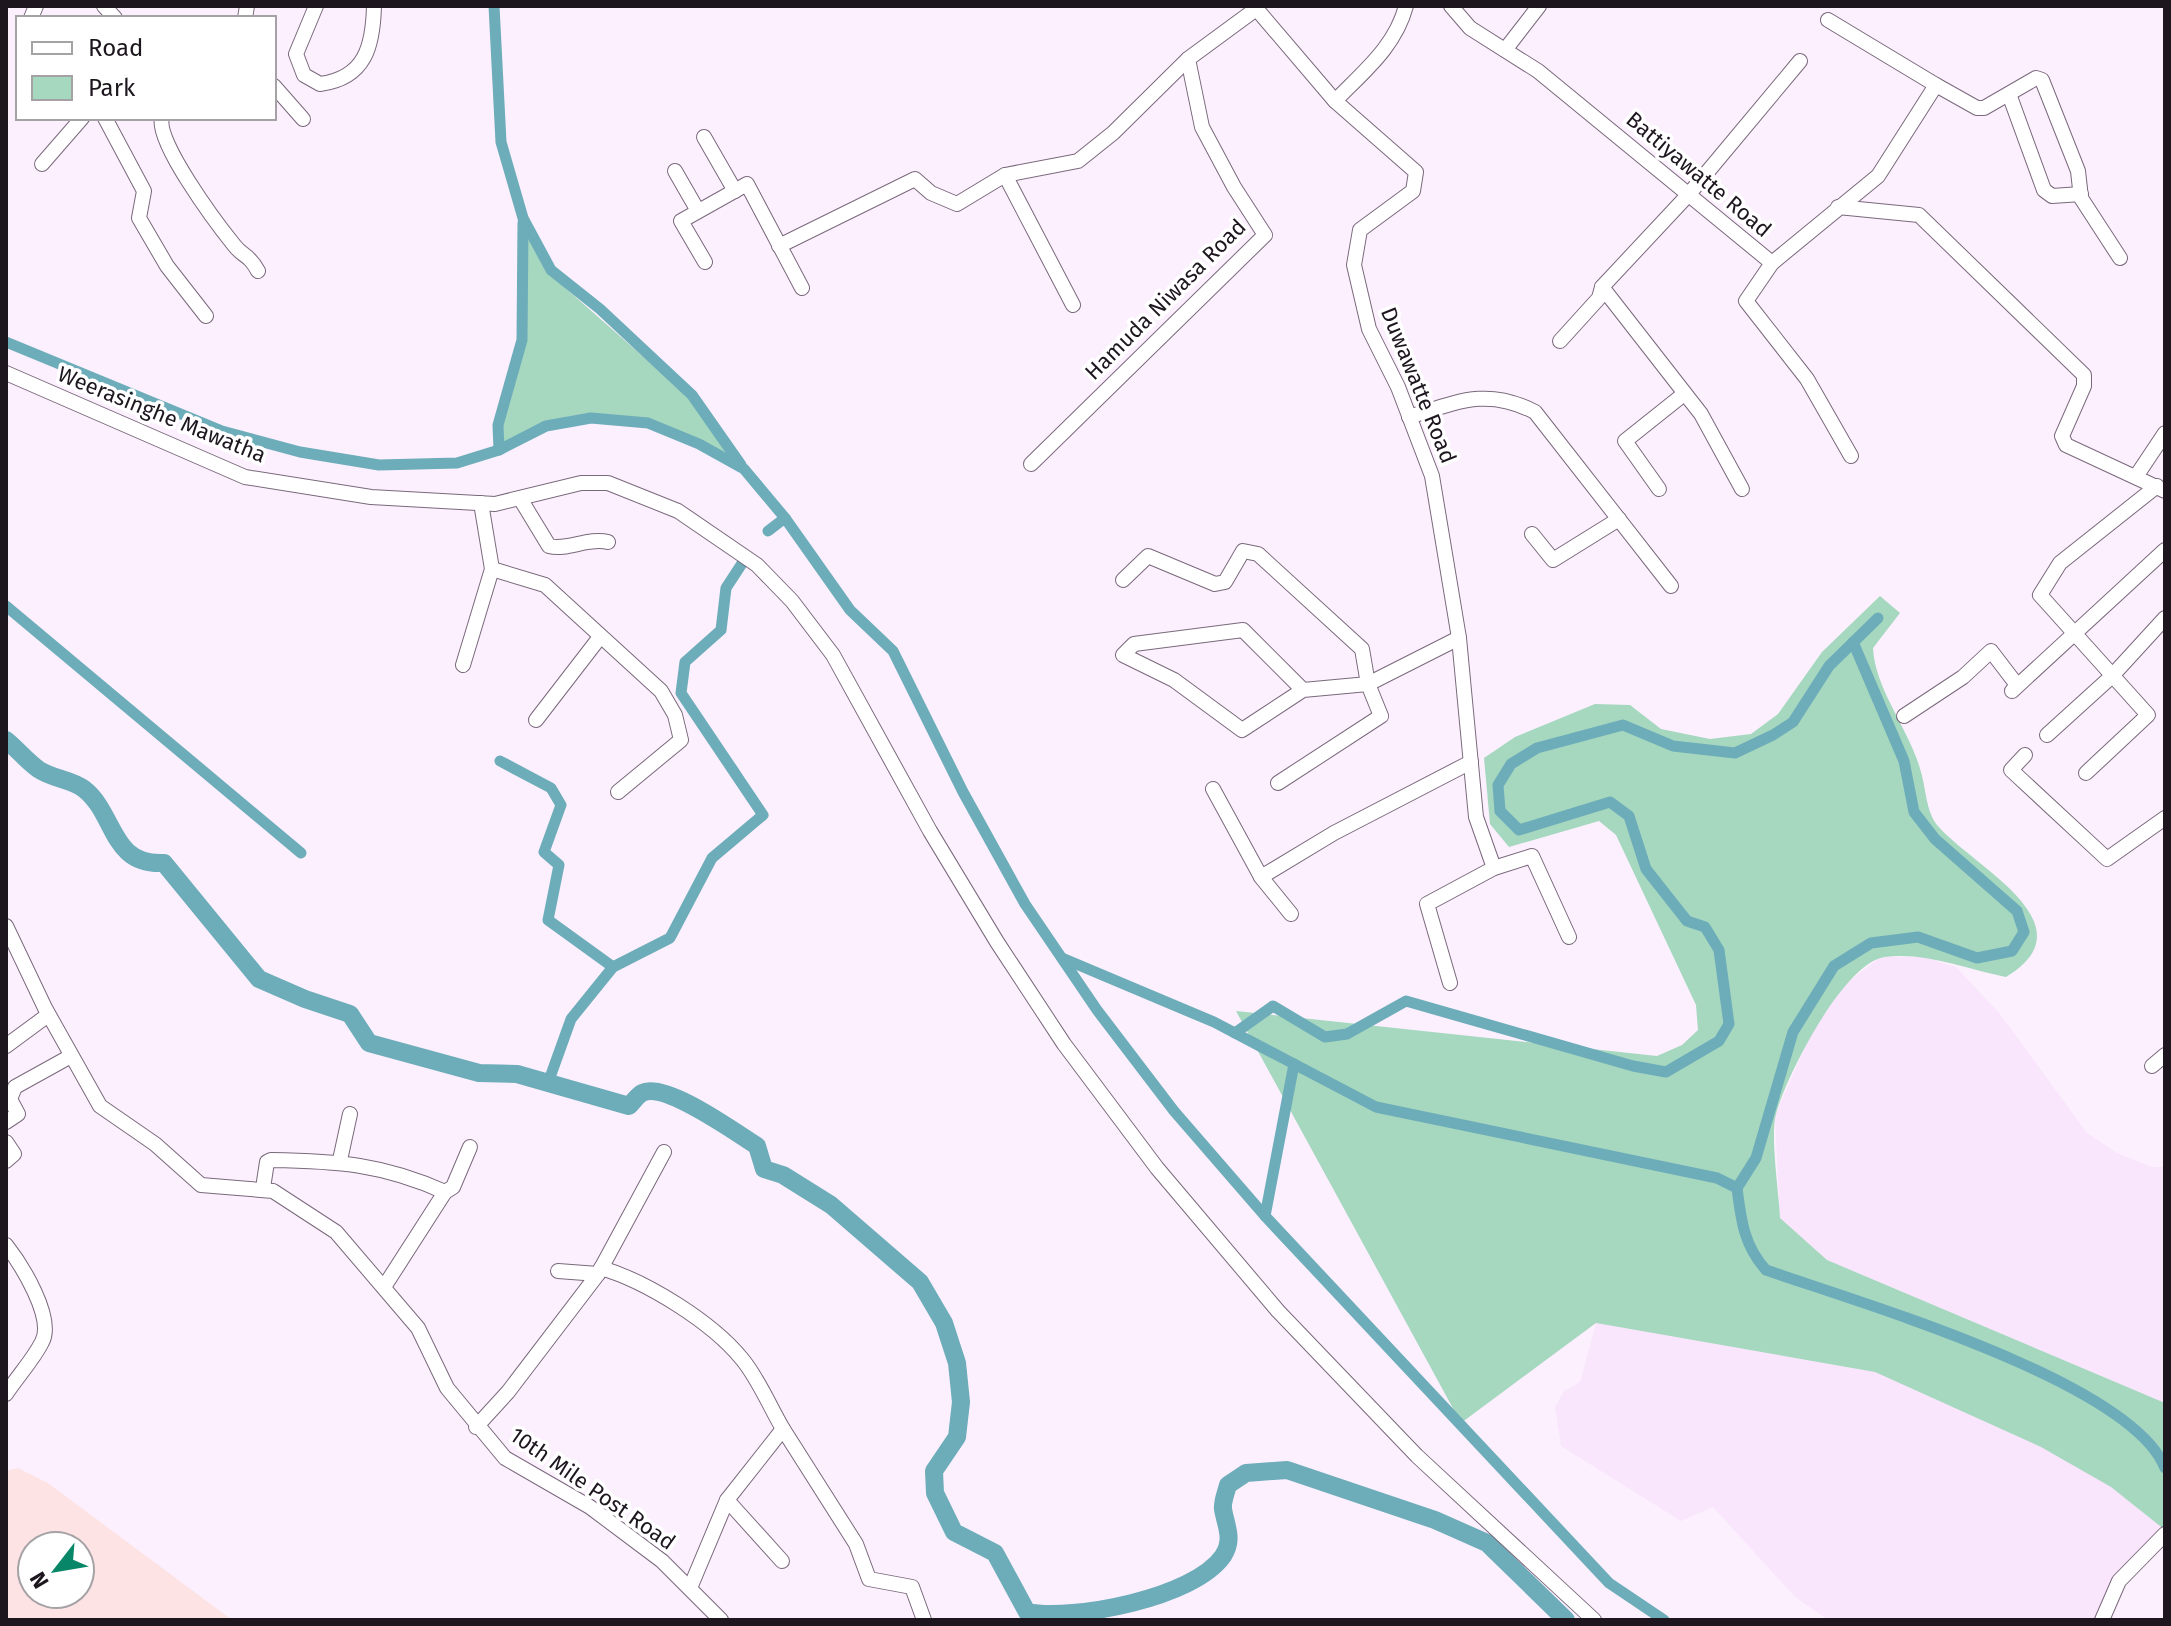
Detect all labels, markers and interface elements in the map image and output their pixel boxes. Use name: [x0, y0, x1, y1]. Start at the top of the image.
legend: [16, 16, 276, 120]
text: Road: [88, 34, 143, 62]
text: Park: [88, 74, 136, 102]
street label: Battiyawatte Road: [1621, 106, 1777, 243]
street label: Hamuda Niwasa Road: [1079, 213, 1251, 385]
street label: Duwawatte Road: [1375, 303, 1462, 467]
street label: Weerasinghe Mawatha: [54, 360, 270, 469]
street label: 10th Mile Post Road: [505, 1421, 681, 1556]
north arrow: [16, 1530, 96, 1610]
text: N: [24, 1567, 55, 1593]

